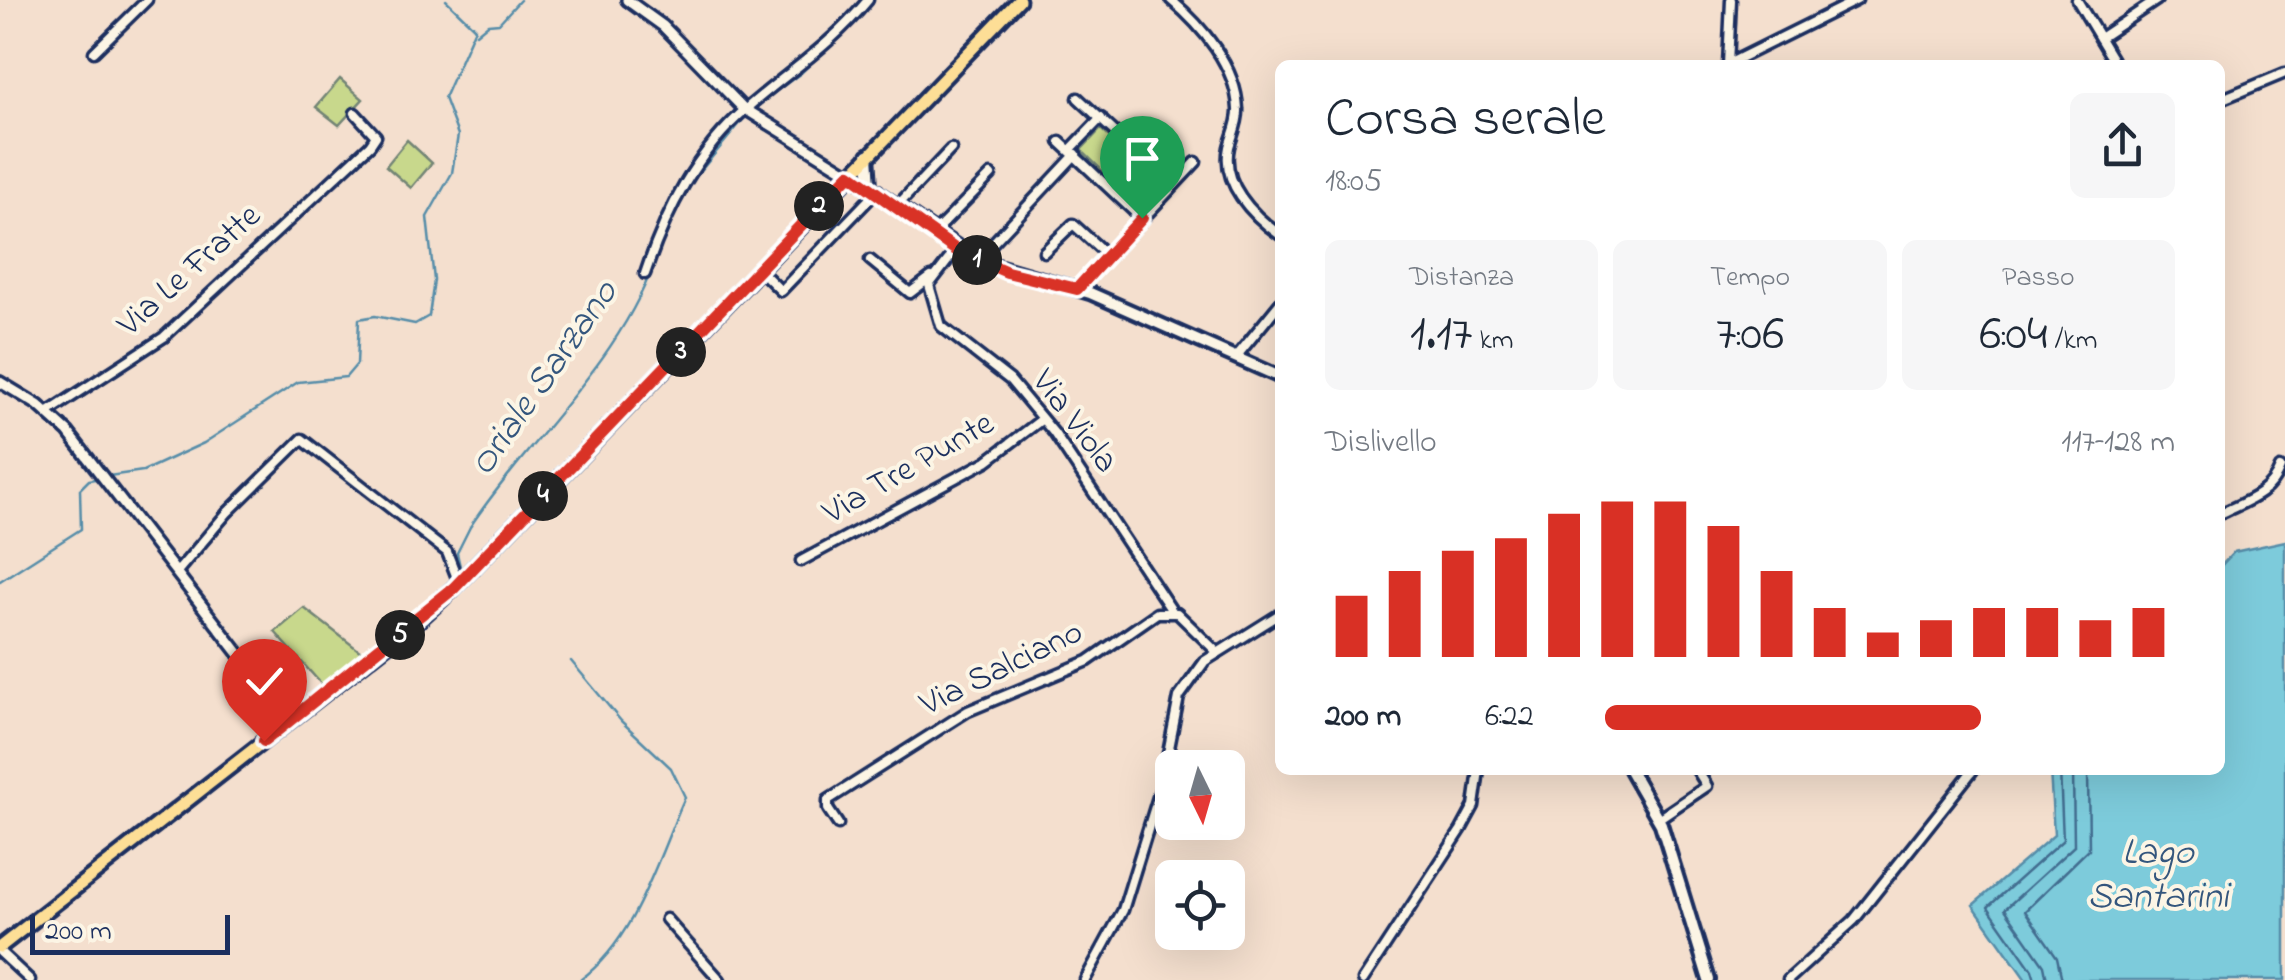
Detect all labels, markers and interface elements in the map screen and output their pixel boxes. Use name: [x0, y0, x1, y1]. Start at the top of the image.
text: Corsa serale: [1325, 81, 1606, 161]
button: share: [2070, 93, 2175, 198]
pin: [1100, 116, 1185, 219]
icon: arrive: [1115, 131, 1170, 186]
text: 18:05: [1325, 159, 1382, 206]
pin: 2: [794, 181, 844, 231]
text: 2: [812, 185, 826, 226]
street label: Via Le Fratte: [106, 192, 274, 350]
pin: 1: [952, 235, 1002, 285]
text: 1: [973, 239, 981, 280]
text: Distanza: [1409, 258, 1514, 299]
text: Tempo: [1710, 258, 1790, 299]
text: Passo: [2002, 258, 2075, 299]
water label: Oriale Sarzano: [456, 268, 634, 489]
text: 1.17: [1410, 299, 1472, 372]
text: 7:06: [1716, 299, 1784, 372]
text: 6:04: [1979, 299, 2048, 372]
text: km: [1472, 321, 1513, 362]
text: /km: [2048, 321, 2097, 362]
pin: 3: [656, 327, 706, 377]
text: 3: [675, 331, 687, 372]
street label: Via Viola: [1017, 358, 1130, 485]
street label: Via Tre Punte: [813, 399, 1004, 539]
text: Dislivello: [1325, 420, 1437, 467]
text: 117–128 m: [2061, 420, 2175, 467]
pin: 4: [518, 471, 568, 521]
text: 4: [537, 475, 549, 516]
street label: Via Salciano: [911, 608, 1092, 731]
pin: 5: [375, 610, 425, 660]
text: 5: [392, 614, 408, 655]
pin: [222, 639, 307, 742]
icon: check: [237, 654, 292, 709]
text: 200 m: [1325, 694, 1401, 741]
text: 6:22: [1485, 694, 1534, 741]
north arrow: [1155, 750, 1245, 840]
map controls: [1155, 750, 1245, 950]
water label: Lago Santarini: [2087, 826, 2232, 926]
button: locate: [1155, 860, 1245, 950]
scale bar: [30, 910, 230, 954]
text: 200 m: [45, 912, 112, 953]

